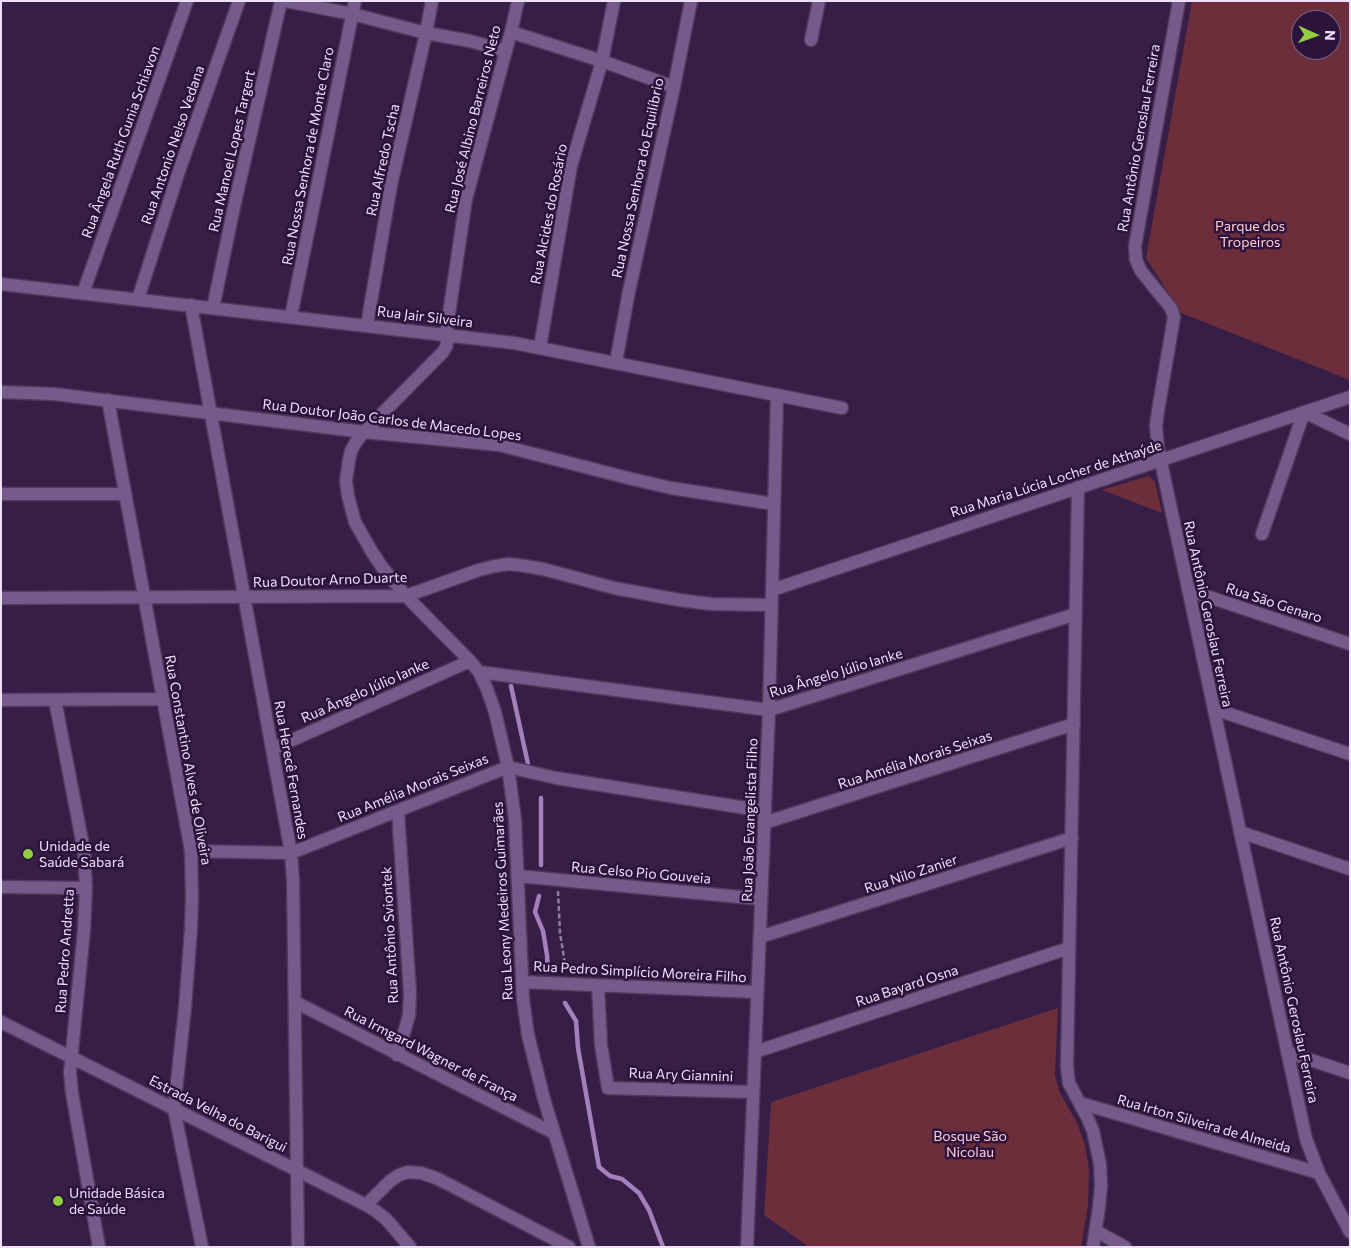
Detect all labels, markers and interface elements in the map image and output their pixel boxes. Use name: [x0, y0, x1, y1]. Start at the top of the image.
north arrow: [1291, 10, 1341, 60]
street label: Rua José Albino Barreiros Neto: [442, 23, 504, 215]
text: N: [1322, 30, 1339, 41]
street label: Rua Ângela Ruth Gunia Schiavon: [78, 43, 164, 241]
street label: Rua Antônio Geroslau Ferreira: [1114, 43, 1164, 233]
street label: Rua Nossa Senhora de Monte Claro: [279, 45, 337, 267]
street label: Rua Antonio Nelso Vedana: [138, 63, 208, 227]
street label: Rua Manoel Lopes Targert: [205, 68, 259, 234]
street label: Rua Nossa Senhora do Equilíbrio: [609, 76, 667, 280]
street label: Rua Alfredo Tscha: [363, 102, 403, 218]
street label: Rua Alcides do Rosário: [527, 142, 571, 286]
park label: Parque dos Tropeiros: [1215, 218, 1285, 250]
street label: Rua Jair Silveira: [376, 303, 474, 331]
street label: Rua Doutor João Carlos de Macedo Lopes: [262, 396, 522, 444]
street label: Rua Maria Lúcia Locher de Athaýde: [948, 437, 1164, 521]
street label: Rua Antônio Geroslau Ferreira: [1180, 519, 1236, 709]
street label: Rua Doutor Arno Duarte: [253, 569, 407, 591]
street label: Rua São Genaro: [1224, 580, 1324, 626]
street label: Rua Ângelo Júlio Ianke: [767, 645, 905, 701]
street label: Rua Constantino Alves de Oliveira: [161, 654, 215, 866]
street label: Rua Ângelo Júlio Ianke: [298, 655, 432, 727]
street label: Rua Herecê Fernandes: [271, 699, 311, 841]
street label: Rua Amélia Morais Seixas: [836, 727, 994, 793]
street label: Rua João Evangelista Filho: [739, 738, 761, 902]
street label: Rua Amélia Morais Seixas: [335, 750, 491, 826]
street label: Rua Leony Medeiros Guimarães: [489, 801, 517, 1001]
place label: Unidade de Saúde Sabará: [39, 838, 124, 870]
marker: Unidade de Saúde Sabará: [21, 847, 35, 861]
street label: Rua Nilo Zanier: [862, 851, 960, 897]
street label: Rua Celso Pio Gouveia: [570, 859, 712, 887]
street label: Rua Antônio Sviontek: [378, 866, 402, 1004]
street label: Rua Pedro Andretta: [52, 888, 78, 1014]
street label: Rua Antônio Geroslau Ferreira: [1266, 915, 1322, 1105]
street label: Rua Pedro Simplício Moreira Filho: [533, 958, 747, 986]
street label: Rua Bayard Osna: [854, 961, 960, 1011]
street label: Rua Irmgard Wagner de França: [341, 1003, 521, 1105]
street label: Rua Ary Giannini: [628, 1065, 734, 1085]
street label: Estrada Velha do Barigui: [146, 1072, 290, 1156]
street label: Rua Irton Silveira de Almeida: [1115, 1091, 1293, 1157]
park label: Bosque São Nicolau: [933, 1128, 1007, 1160]
place label: Unidade Básica de Saúde: [69, 1185, 165, 1218]
marker: Unidade Básica de Saúde: [51, 1194, 65, 1208]

